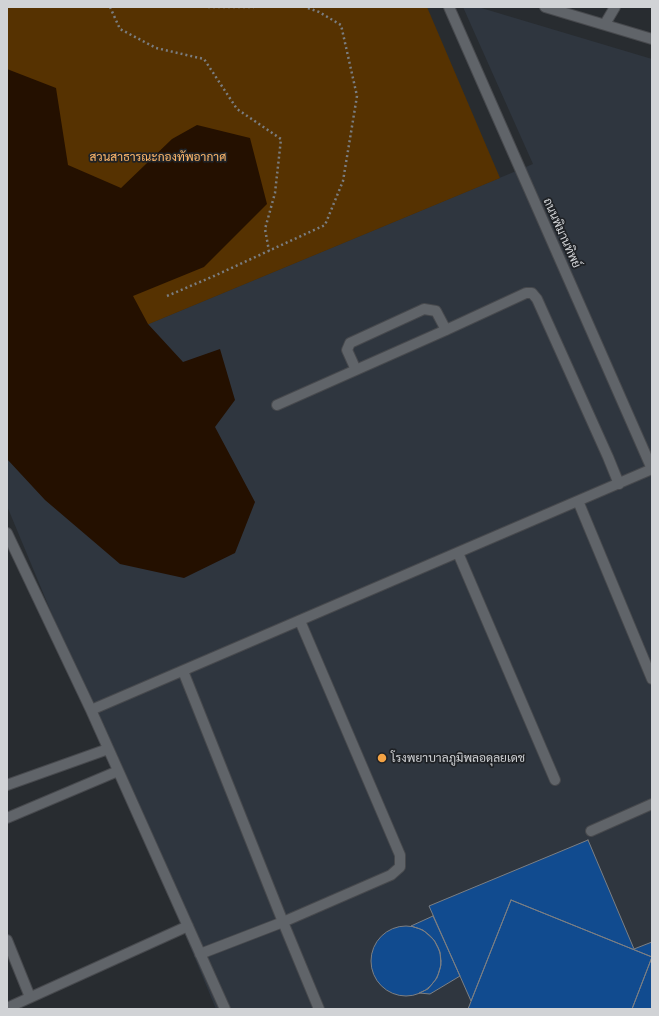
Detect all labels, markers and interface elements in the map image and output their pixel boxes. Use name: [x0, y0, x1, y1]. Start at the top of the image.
park label: สวนสาธารณะกองทัพอากาศ: [90, 150, 226, 164]
street label: ถนนพิมานทิพย์: [540, 196, 584, 270]
place label: โรงพยาบาลภูมิพลอดุลยเดช: [391, 751, 525, 765]
marker: โรงพยาบาลภูมิพลอดุลยเดช: [376, 752, 388, 764]

